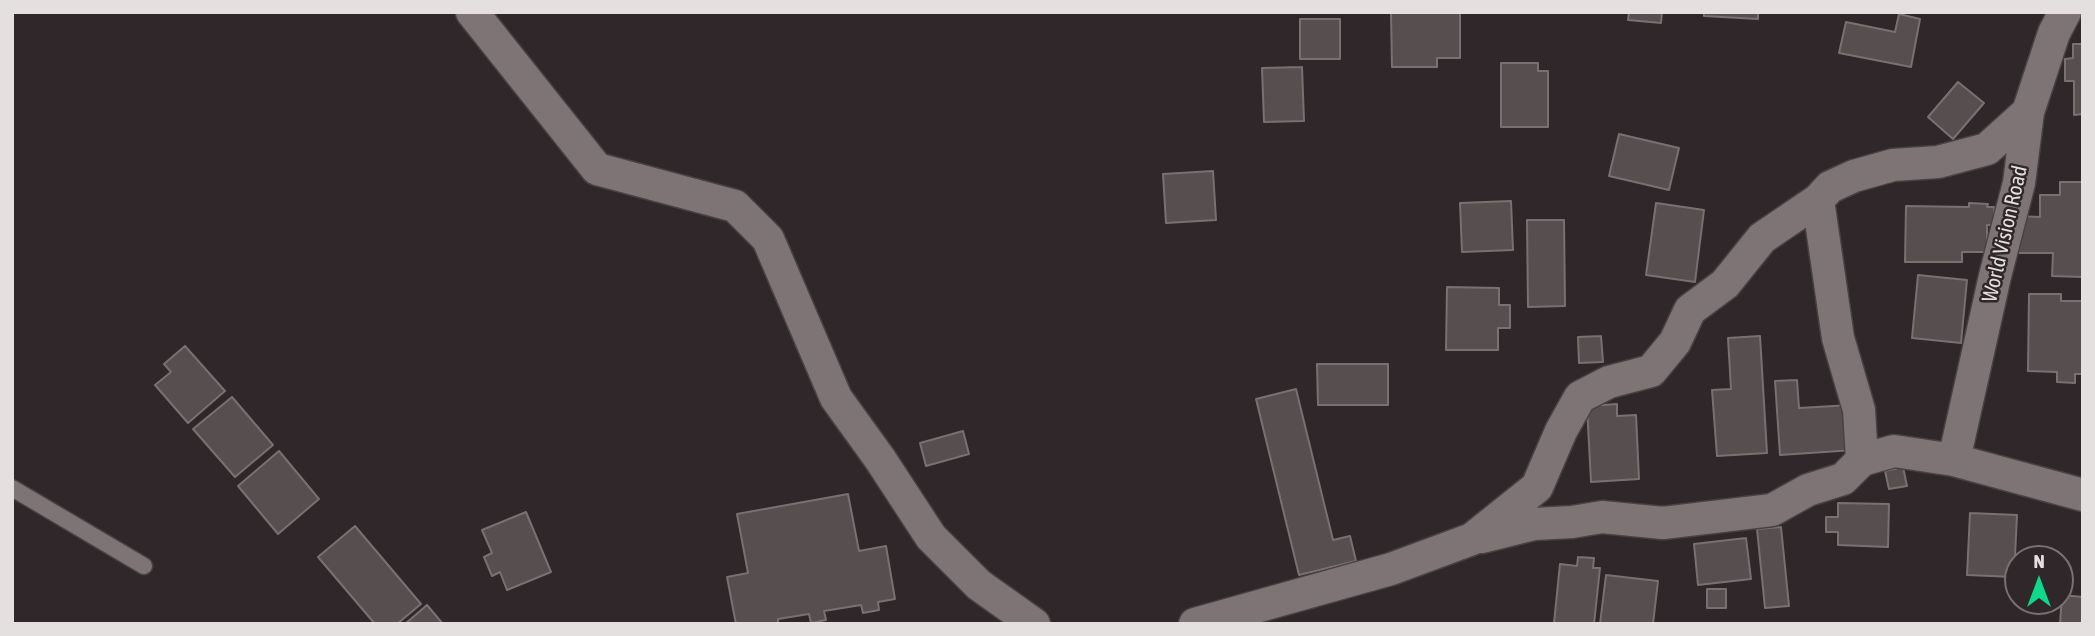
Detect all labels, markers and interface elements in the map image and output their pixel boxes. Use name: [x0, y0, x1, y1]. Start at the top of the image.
street label: World Vision Road: [1977, 163, 2033, 305]
north arrow: [2004, 545, 2074, 615]
text: N: [2033, 550, 2045, 572]

